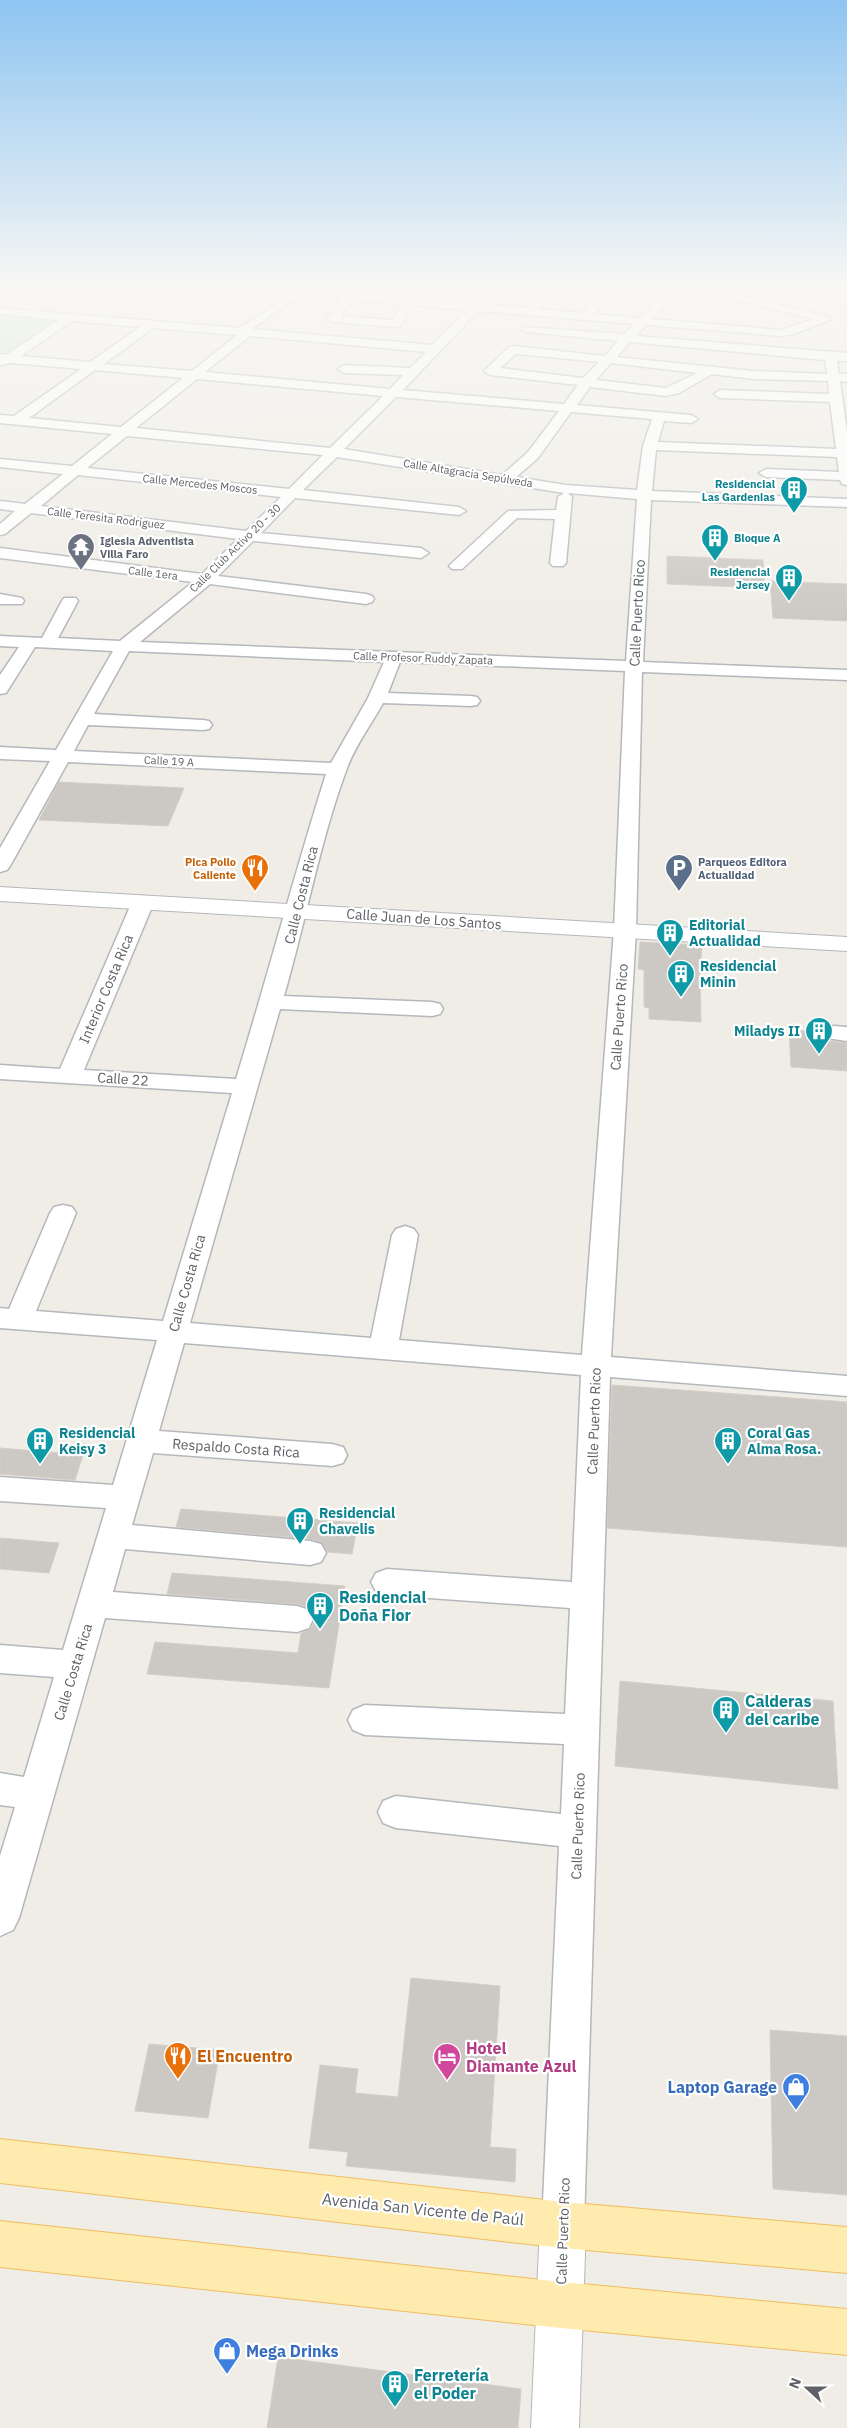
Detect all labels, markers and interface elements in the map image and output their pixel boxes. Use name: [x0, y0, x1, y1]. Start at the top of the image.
street label: Calle Altagracia Sepúlveda: [402, 456, 534, 490]
street label: Calle Mercedes Moscos: [142, 471, 258, 497]
building icon: Residencial Las Gardenias: [779, 475, 809, 514]
place label: Residencial Las Gardenias: [702, 477, 776, 504]
street label: Calle Club Activo 20 - 30: [186, 501, 284, 595]
street label: Calle Teresita Rodriguez: [46, 504, 166, 532]
building icon: Bloque A: [700, 523, 730, 562]
place label: Bloque A: [734, 531, 781, 545]
temple icon: Iglesia Adventista Villa Faro: [66, 532, 96, 571]
place label: Iglesia Adventista Villa Faro: [100, 534, 194, 561]
street label: Calle Puerto Rico: [625, 559, 649, 667]
street label: Calle 1era: [127, 563, 179, 583]
building icon: Residencial Jersey: [774, 563, 804, 602]
place label: Residencial Jersey: [710, 565, 771, 592]
street label: Calle Profesor Ruddy Zapata: [353, 649, 493, 667]
street label: Calle 19 A: [144, 753, 194, 769]
street label: Calle Costa Rica: [280, 843, 322, 946]
restaurant icon: Pica Pollo Caliente: [240, 853, 270, 892]
parking icon: Parqueos Editora Actualidad: [664, 853, 694, 892]
place label: Pica Pollo Caliente: [185, 855, 236, 882]
place label: Parqueos Editora Actualidad: [698, 855, 787, 882]
street label: Calle Juan de Los Santos: [346, 905, 502, 933]
place label: Editorial Actualidad: [689, 916, 761, 950]
building icon: Editorial Actualidad: [655, 918, 685, 957]
street label: Interior Costa Rica: [75, 931, 137, 1046]
place label: Residencial Minin: [700, 957, 776, 991]
building icon: Residencial Minin: [666, 959, 696, 998]
street label: Calle Puerto Rico: [606, 963, 632, 1071]
building icon: Miladys II: [804, 1016, 834, 1055]
place label: Miladys II: [734, 1022, 800, 1040]
street label: Calle 22: [97, 1068, 149, 1090]
street label: Calle Costa Rica: [164, 1232, 210, 1334]
street label: Calle Puerto Rico: [583, 1367, 605, 1475]
place label: Residencial Keisy 3: [59, 1424, 135, 1458]
place label: Coral Gas Alma Rosa.: [747, 1424, 821, 1458]
building icon: Residencial Keisy 3: [25, 1426, 55, 1465]
building icon: Coral Gas Alma Rosa.: [713, 1426, 743, 1465]
street label: Respaldo Costa Rica: [172, 1435, 301, 1461]
place label: Residencial Chavelis: [319, 1504, 395, 1538]
building icon: Residencial Chavelis: [285, 1506, 315, 1545]
place label: Residencial Doña Fior: [339, 1587, 426, 1625]
building icon: Residencial Doña Fior: [305, 1591, 335, 1630]
street label: Calle Costa Rica: [50, 1621, 96, 1723]
place label: Calderas del caribe: [745, 1691, 819, 1729]
building icon: Calderas del caribe: [711, 1695, 741, 1734]
street label: Calle Puerto Rico: [567, 1772, 589, 1880]
place label: Hotel Diamante Azul: [466, 2038, 577, 2076]
restaurant icon: El Encuentro: [163, 2041, 193, 2080]
hotel icon: Hotel Diamante Azul: [432, 2042, 462, 2081]
place label: El Encuentro: [197, 2046, 292, 2066]
shop icon: Laptop Garage: [781, 2072, 811, 2111]
place label: Laptop Garage: [667, 2077, 777, 2097]
street label: Calle Puerto Rico: [552, 2177, 574, 2285]
street label: Avenida San Vicente de Paúl: [321, 2188, 525, 2230]
shop icon: Mega Drinks: [212, 2336, 242, 2375]
place label: Mega Drinks: [246, 2341, 339, 2361]
north arrow: [782, 2363, 832, 2413]
place label: Ferretería el Poder: [414, 2365, 489, 2403]
building icon: Ferretería el Poder: [380, 2369, 410, 2408]
text: N: [785, 2375, 805, 2391]

